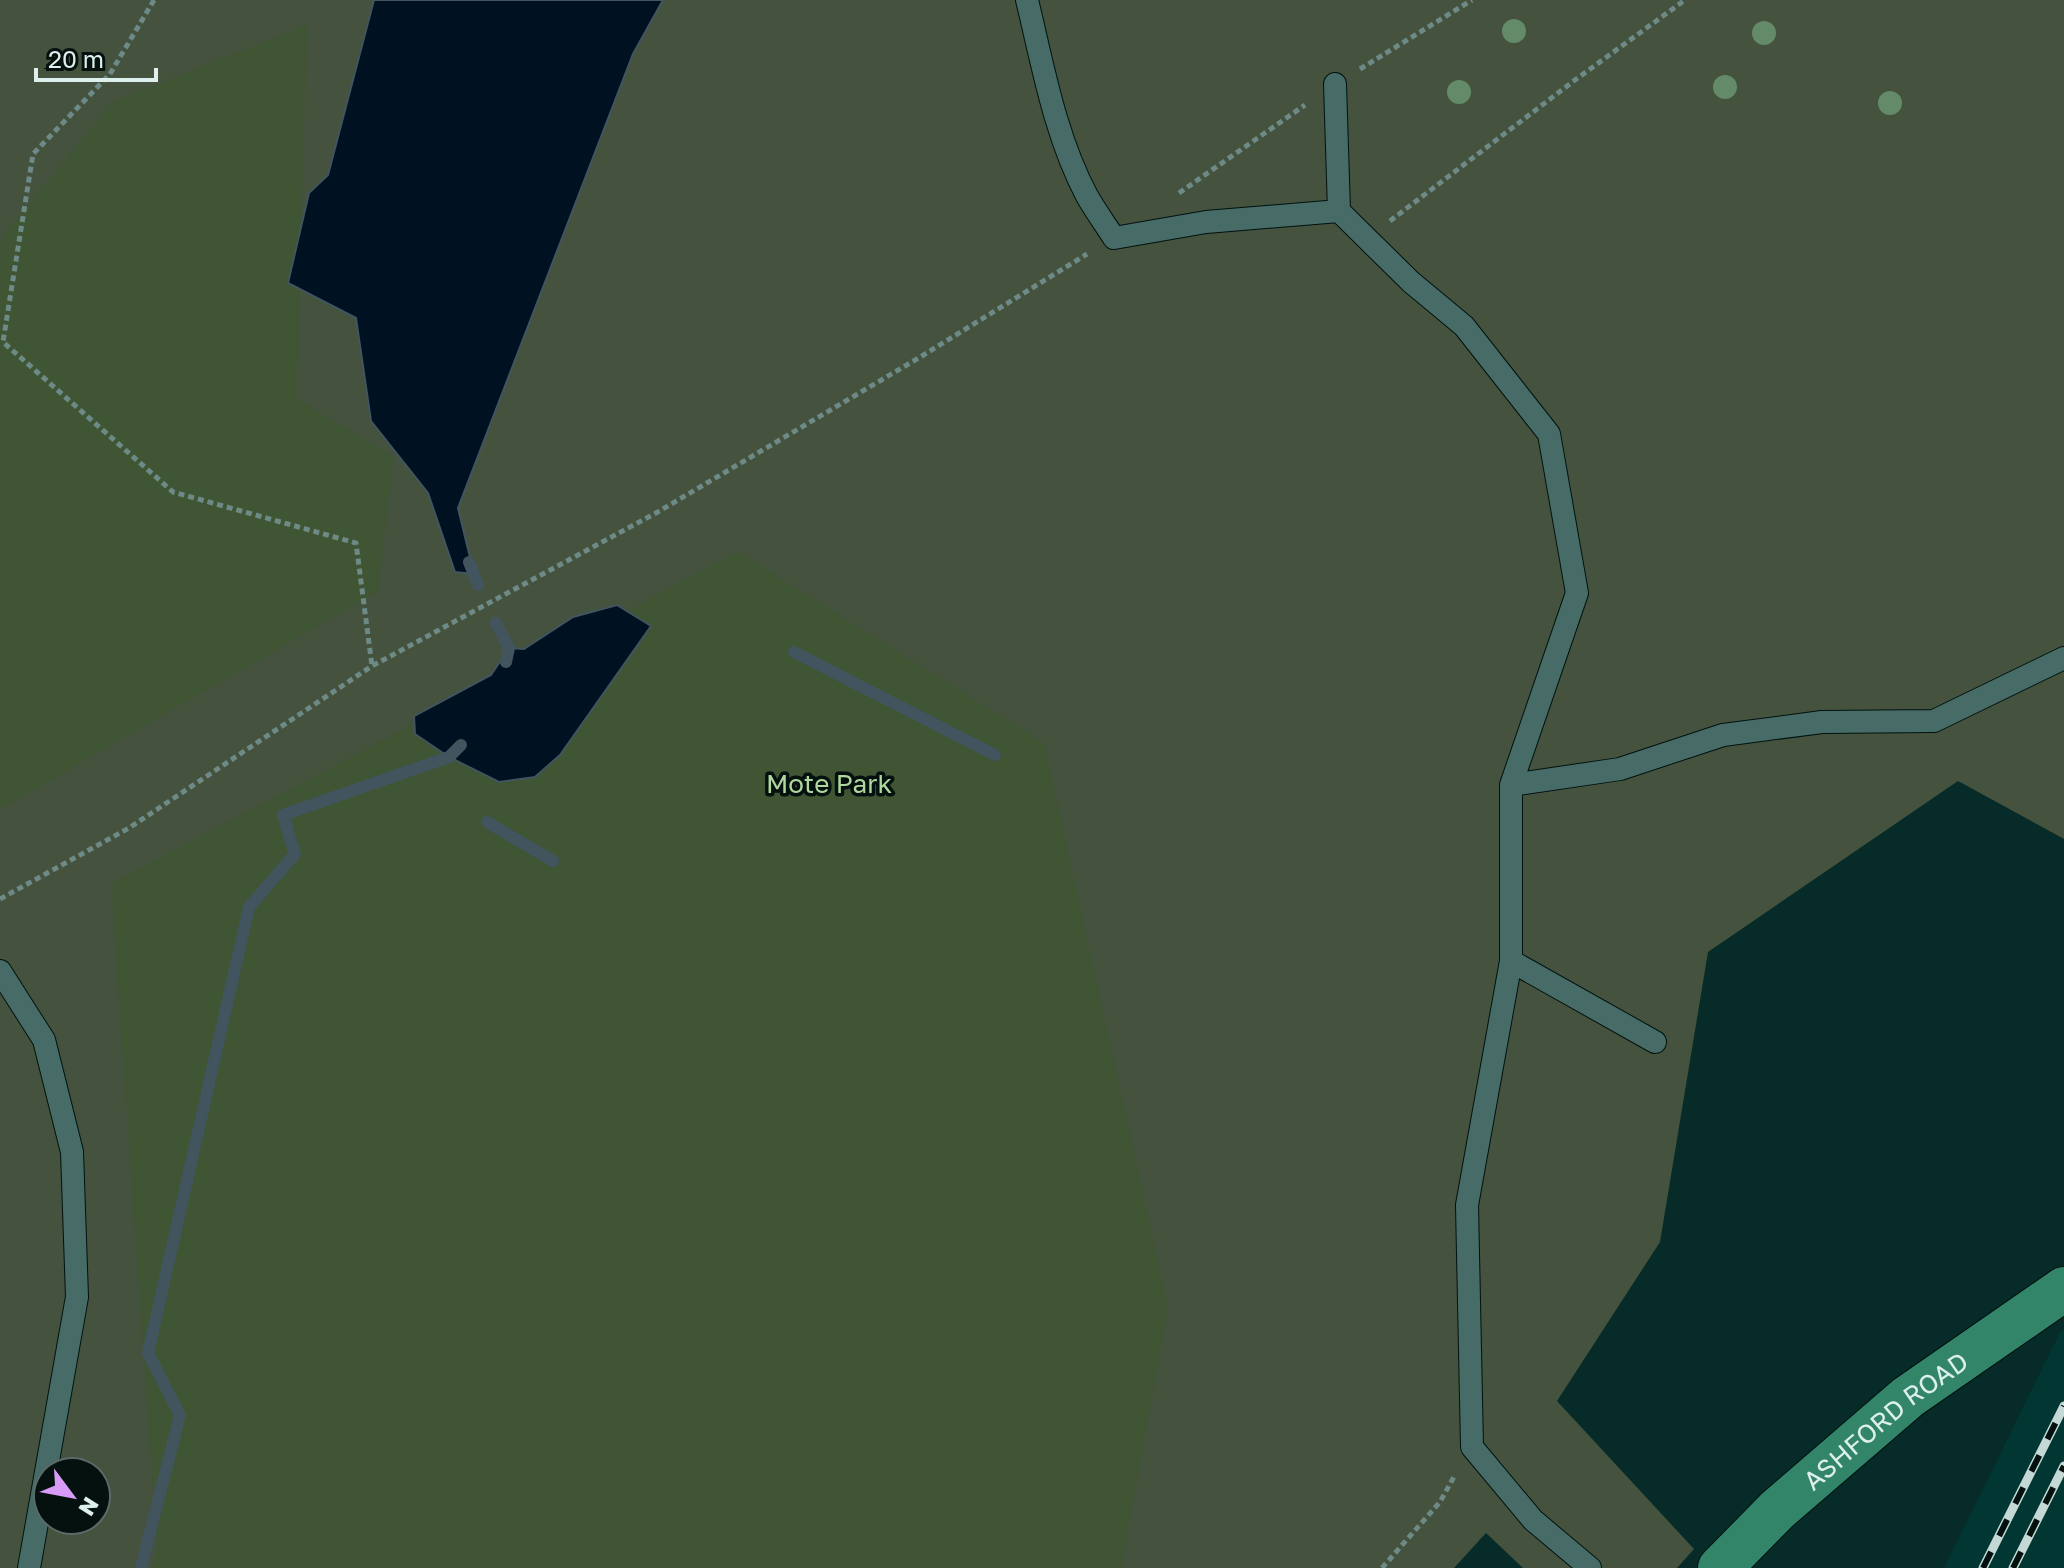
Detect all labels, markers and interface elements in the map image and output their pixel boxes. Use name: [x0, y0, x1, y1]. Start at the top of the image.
scale bar: [36, 32, 156, 82]
text: 20 m: [48, 44, 104, 73]
park label: Mote Park: [766, 768, 892, 799]
street label: ASHFORD ROAD: [1797, 1345, 1974, 1496]
north arrow: [32, 1456, 112, 1536]
text: N: [74, 1493, 105, 1521]

